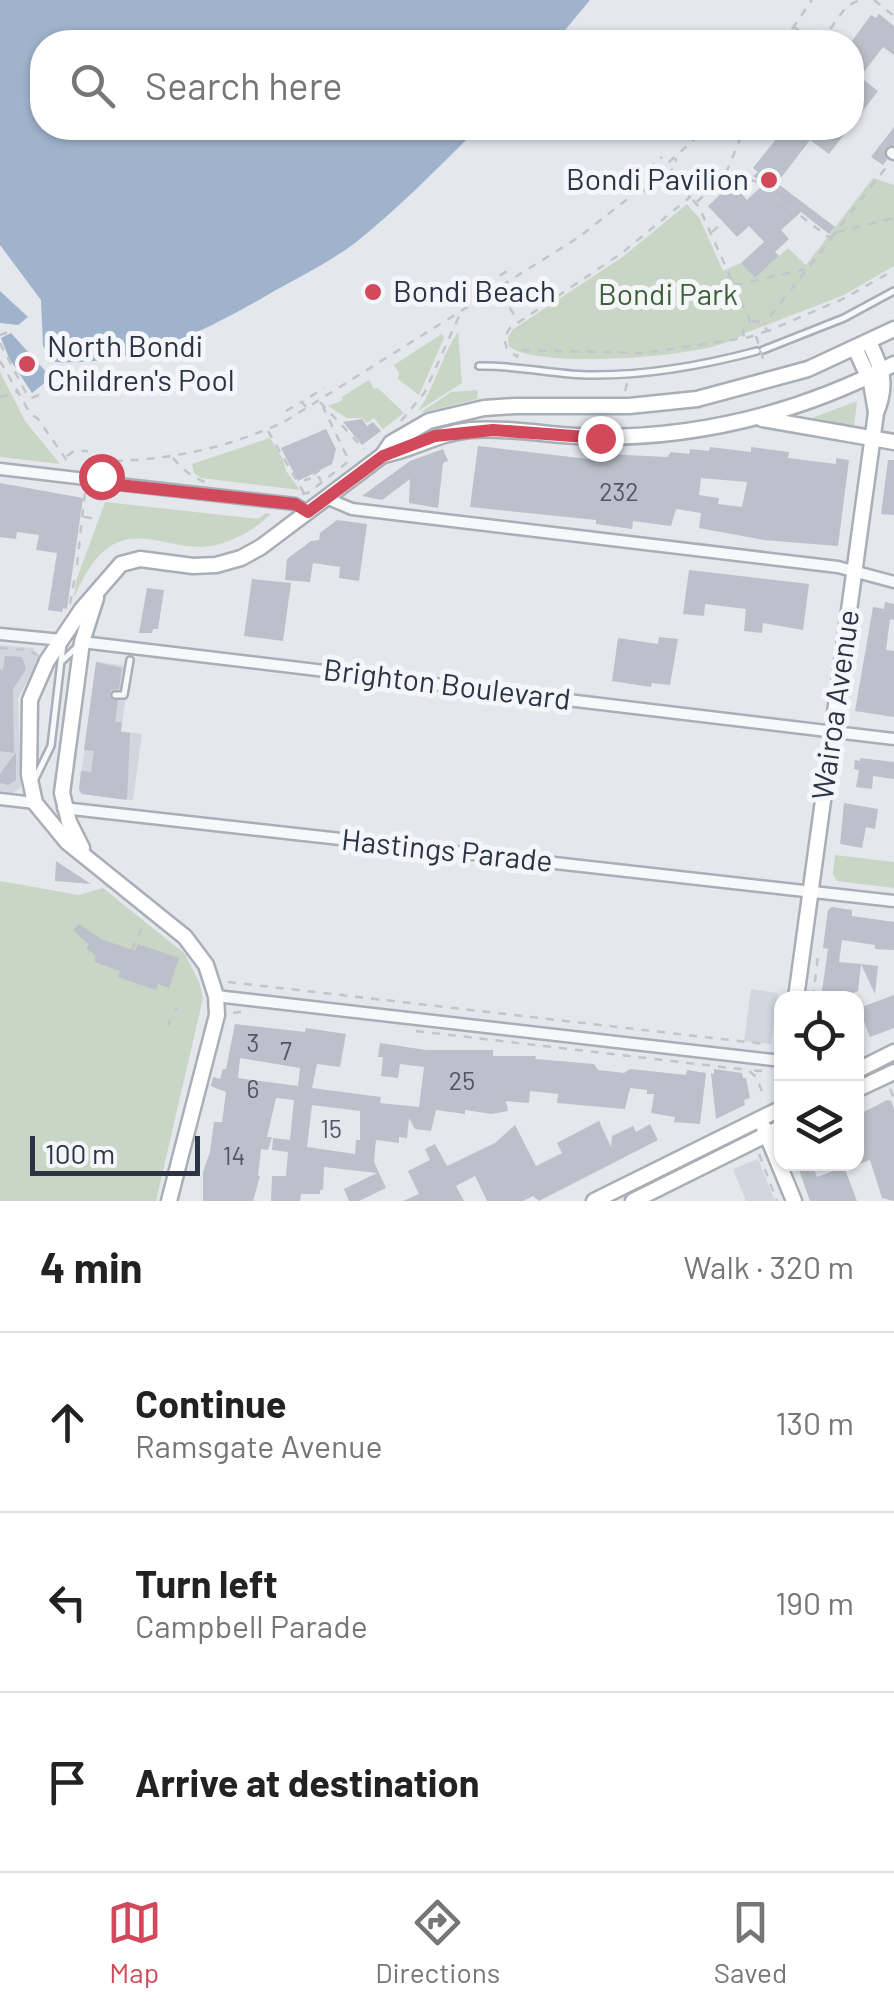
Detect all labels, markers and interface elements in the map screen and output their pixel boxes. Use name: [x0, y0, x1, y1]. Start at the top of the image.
search box: [30, 30, 864, 140]
icon: search: [65, 58, 120, 113]
text: Search here: [145, 62, 343, 108]
place label: Bondi Pavilion: [566, 160, 749, 196]
marker: Bondi Pavilion: [758, 169, 780, 191]
place label: Bondi Beach: [393, 272, 556, 308]
park label: Bondi Park: [598, 275, 738, 311]
marker: Bondi Beach: [362, 281, 384, 303]
place label: North Bondi Children's Pool: [47, 327, 235, 397]
marker: North Bondi Children's Pool: [16, 353, 38, 375]
route end: [578, 416, 624, 462]
route start: [79, 454, 125, 500]
house number: 232: [599, 476, 639, 506]
street label: Wairoa Avenue: [803, 607, 865, 802]
street label: Brighton Boulevard: [322, 650, 573, 716]
street label: Hastings Parade: [340, 820, 554, 878]
map controls: [774, 991, 864, 1171]
button: locate: [774, 991, 864, 1081]
house number: 3: [247, 1027, 259, 1057]
house number: 7: [280, 1035, 292, 1065]
house number: 25: [449, 1065, 475, 1095]
house number: 6: [247, 1073, 259, 1103]
button: layers: [774, 1081, 864, 1171]
house number: 15: [320, 1113, 342, 1143]
scale bar: [30, 1131, 200, 1176]
text: 100 m: [45, 1136, 115, 1170]
house number: 14: [223, 1140, 245, 1170]
text: 4 min: [40, 1241, 143, 1291]
text: Walk · 320 m: [684, 1247, 854, 1285]
text: Continue: [135, 1380, 286, 1426]
icon: ahead: [40, 1395, 95, 1450]
text: 130 m: [775, 1403, 854, 1441]
text: Ramsgate Avenue: [135, 1426, 382, 1464]
text: Turn left: [135, 1560, 278, 1606]
icon: left: [40, 1575, 95, 1630]
text: 190 m: [775, 1583, 854, 1621]
text: Campbell Parade: [135, 1606, 368, 1644]
icon: arrive: [40, 1755, 95, 1810]
text: Arrive at destination: [135, 1759, 480, 1805]
tab: Map: [107, 1895, 162, 1989]
tab: Directions: [375, 1895, 500, 1989]
tab: Saved: [714, 1895, 787, 1989]

